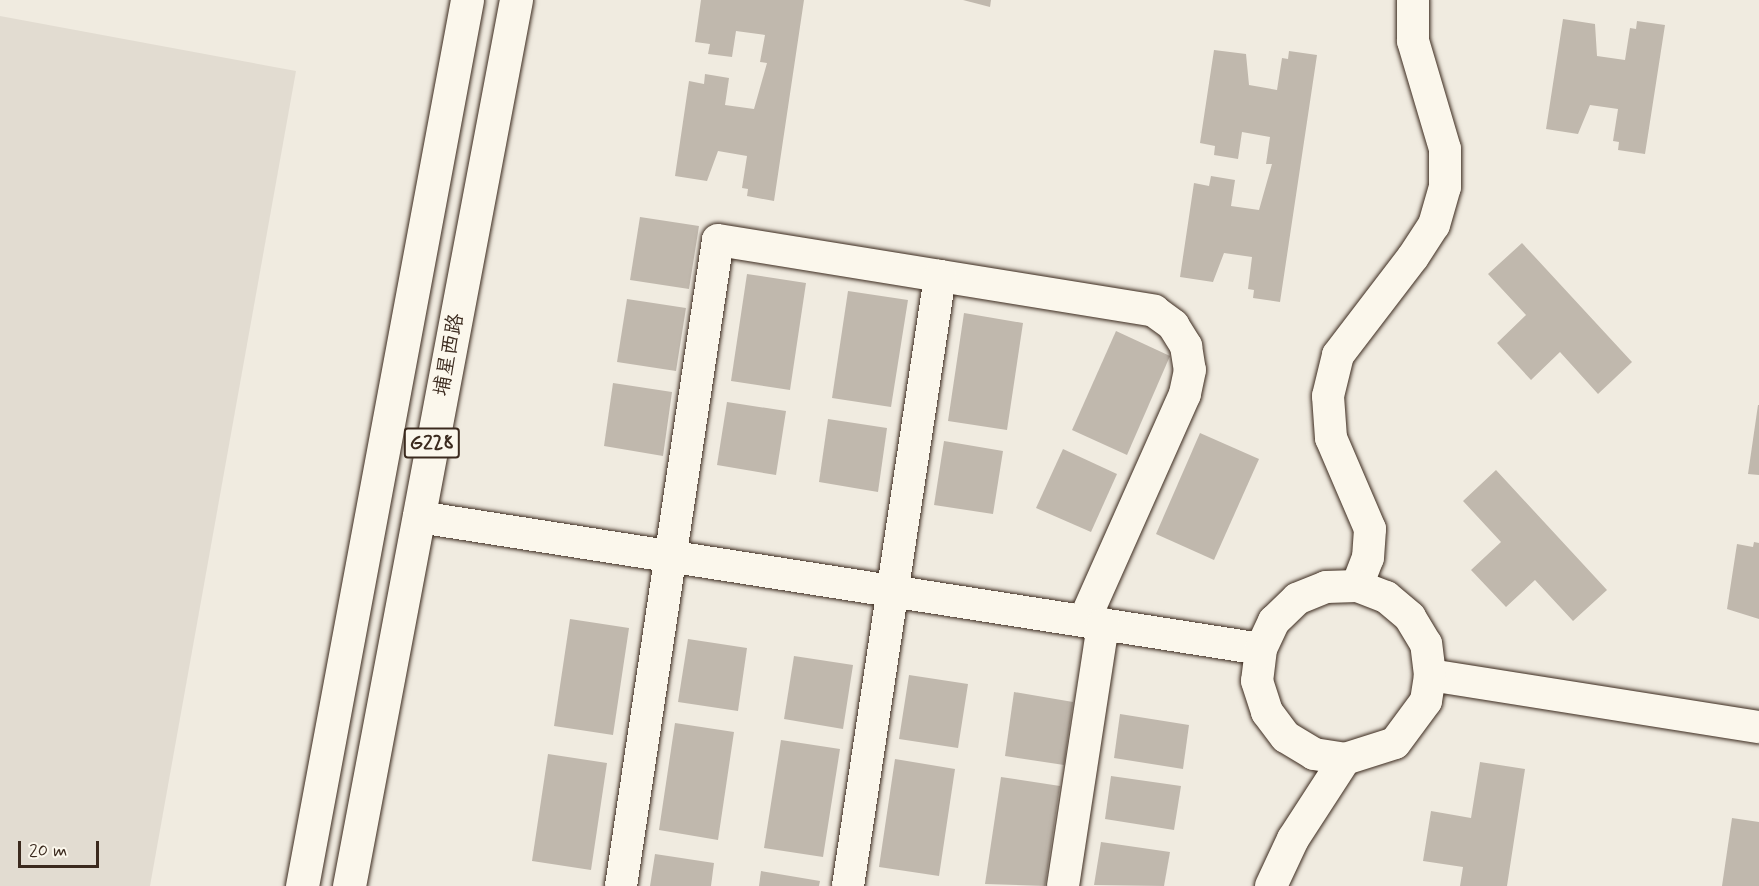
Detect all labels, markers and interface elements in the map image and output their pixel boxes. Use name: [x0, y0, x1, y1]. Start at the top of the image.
street label: 埔星西路: [429, 311, 469, 399]
road number: G228: [404, 426, 460, 460]
scale bar: [21, 829, 102, 867]
text: 20 m: [29, 839, 67, 863]

